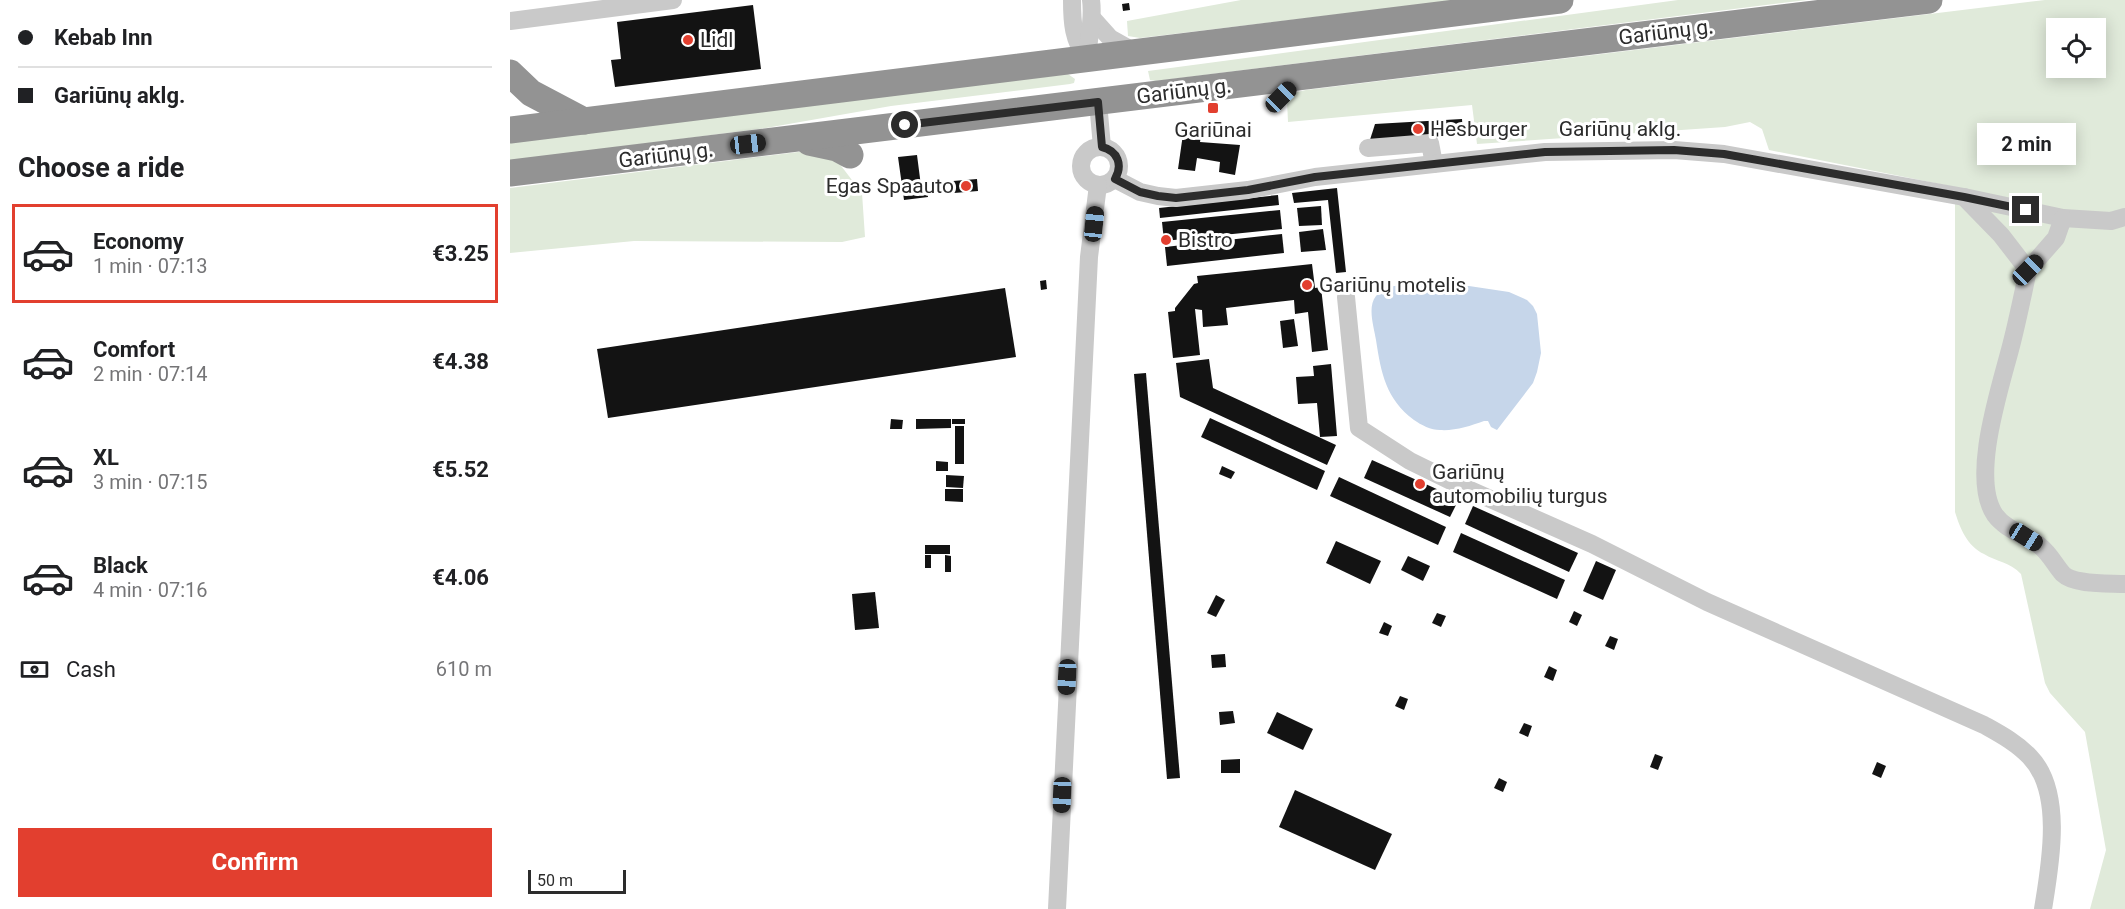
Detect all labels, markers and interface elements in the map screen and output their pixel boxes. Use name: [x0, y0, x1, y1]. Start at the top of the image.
street label: Gariūnų g.: [1617, 14, 1715, 50]
map controls: [2046, 18, 2106, 78]
button: locate: [2046, 18, 2106, 78]
text: Kebab Inn: [54, 25, 153, 50]
place label: Lidl: [700, 28, 733, 52]
marker: Lidl: [681, 33, 695, 47]
street label: Gariūnų g.: [1135, 73, 1233, 109]
car: [1262, 78, 1300, 116]
text: Gariūnų aklg.: [54, 83, 185, 108]
marker: Gariūnai: [1206, 101, 1220, 115]
route start: [891, 111, 918, 138]
place label: Hesburger: [1430, 117, 1527, 141]
street label: Gariūnų aklg.: [1559, 117, 1681, 141]
place label: Gariūnai: [1174, 118, 1252, 142]
marker: Hesburger: [1411, 122, 1425, 136]
callout: 2 min: [1976, 123, 2075, 165]
text: 2 min: [2001, 132, 2052, 156]
car: [729, 133, 767, 155]
street label: Gariūnų g.: [617, 137, 715, 173]
text: Choose a ride: [18, 152, 184, 184]
place label: Egas Spaauto: [826, 174, 954, 198]
marker: Egas Spaauto: [959, 179, 973, 193]
route end: [2012, 196, 2039, 223]
car: [1083, 205, 1105, 243]
icon: car: [21, 227, 75, 281]
place label: Bistro: [1178, 228, 1233, 252]
text: Economy: [93, 229, 184, 254]
marker: Bistro: [1159, 233, 1173, 247]
text: €3.25: [432, 241, 489, 266]
car: [2009, 251, 2047, 289]
text: 1 min · 07:13: [93, 254, 208, 278]
place label: Gariūnų motelis: [1319, 273, 1466, 297]
marker: Gariūnų motelis: [1300, 278, 1314, 292]
icon: car: [21, 335, 75, 389]
text: Comfort: [93, 337, 175, 362]
text: €4.38: [432, 349, 489, 374]
text: 2 min · 07:14: [93, 362, 208, 386]
icon: car: [21, 443, 75, 497]
text: XL: [93, 445, 119, 470]
text: €5.52: [432, 457, 489, 482]
place label: Gariūnų automobilių turgus: [1432, 460, 1608, 508]
text: 3 min · 07:15: [93, 470, 208, 494]
marker: Gariūnų automobilių turgus: [1413, 477, 1427, 491]
car: [2006, 520, 2046, 554]
icon: car: [21, 551, 75, 605]
text: Black: [93, 553, 148, 578]
text: €4.06: [432, 565, 489, 590]
text: 4 min · 07:16: [93, 578, 208, 602]
icon: cash: [18, 653, 51, 686]
text: Cash: [66, 657, 116, 682]
text: 610 m: [436, 657, 492, 681]
car: [1057, 659, 1077, 695]
car: [1052, 777, 1072, 813]
button: Confirm: [18, 828, 492, 897]
scale bar: [528, 867, 626, 894]
text: 50 m: [537, 871, 573, 890]

